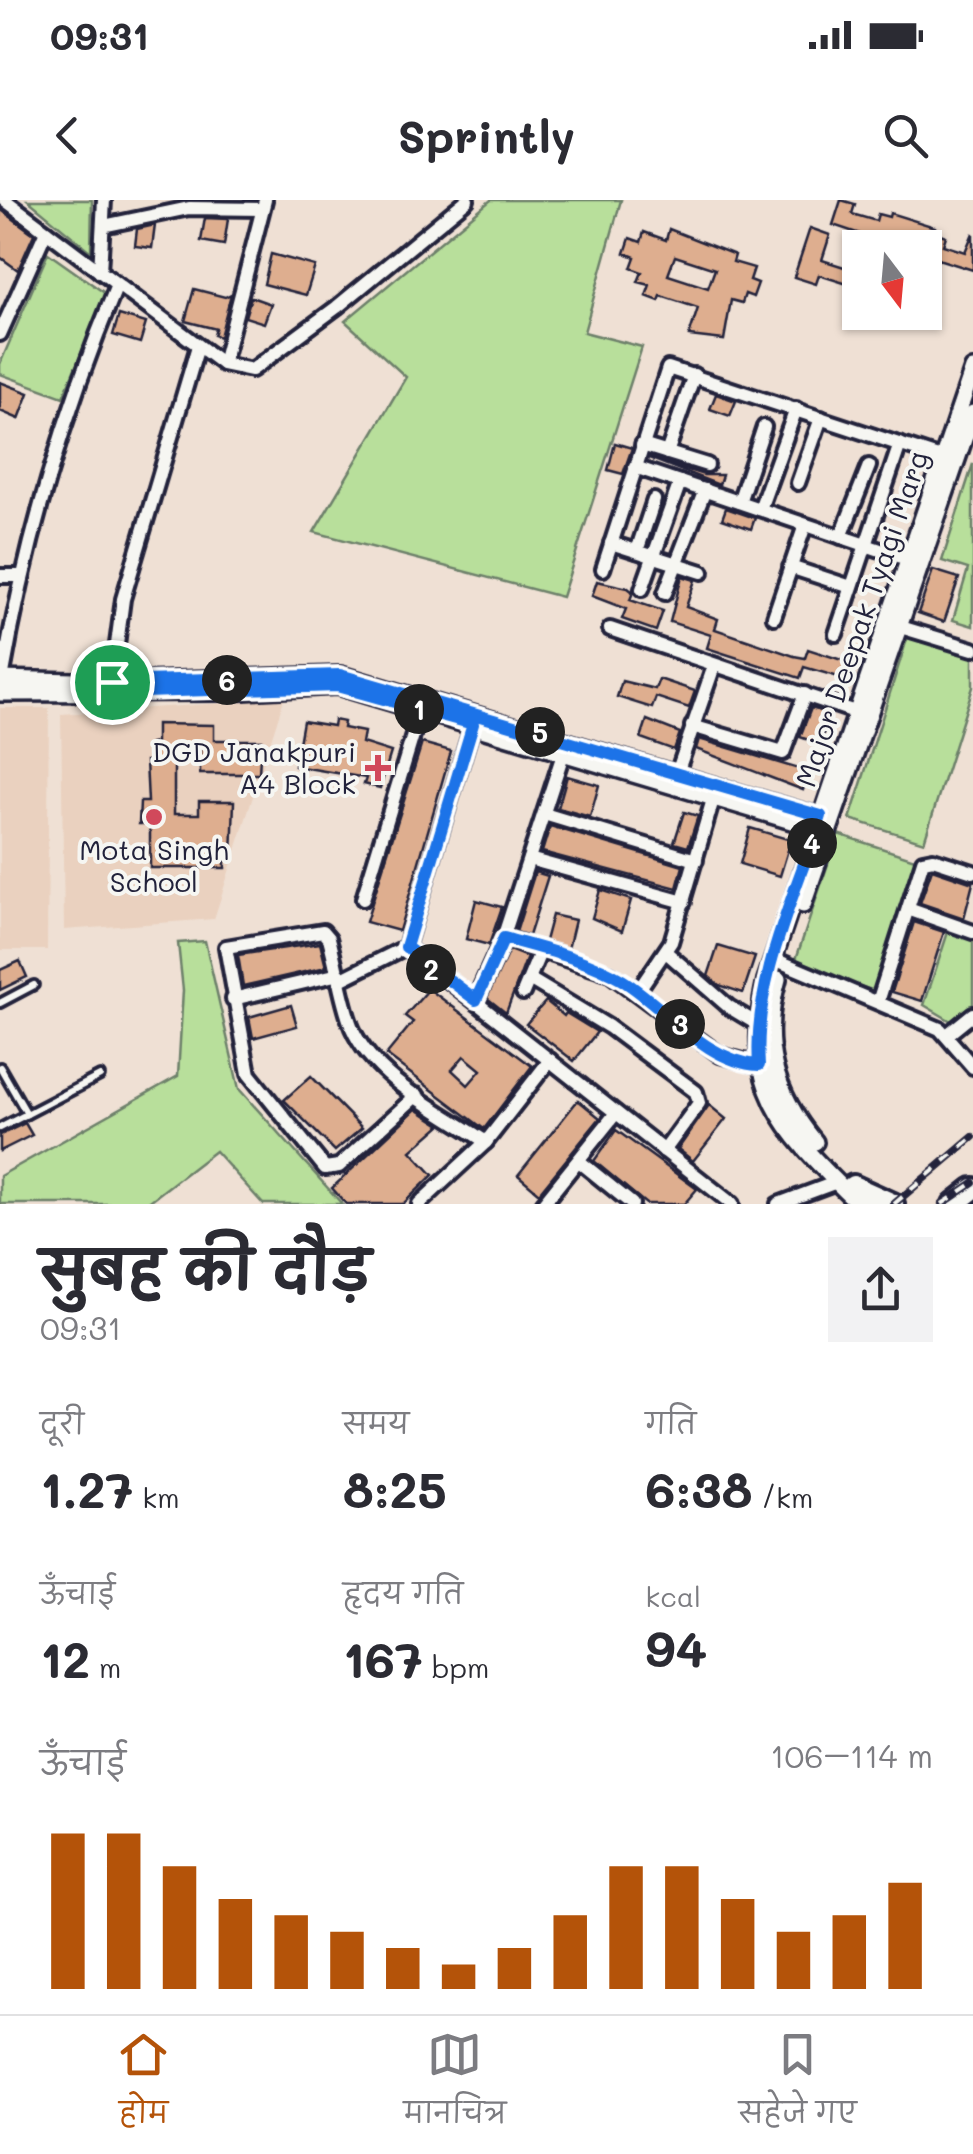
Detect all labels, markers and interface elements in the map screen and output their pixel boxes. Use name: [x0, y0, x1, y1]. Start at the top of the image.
text: 09:31: [50, 10, 149, 60]
text: Sprintly: [398, 106, 575, 164]
icon: back: [40, 108, 95, 163]
icon: search: [878, 108, 933, 163]
north arrow: [842, 230, 942, 330]
map controls: [842, 230, 942, 330]
street label: Major Deepak Tyagi Marg: [787, 446, 935, 791]
pin: [70, 640, 155, 725]
icon: arrive: [85, 655, 140, 710]
pin: 6: [202, 655, 252, 705]
text: 6: [219, 662, 235, 698]
pin: 1: [394, 684, 444, 734]
text: 1: [413, 691, 425, 727]
pin: 5: [515, 707, 565, 757]
text: 5: [532, 714, 548, 750]
place label: DGD Janakpuri A4 Block: [152, 733, 356, 801]
marker: DGD Janakpuri A4 Block: [365, 755, 391, 781]
marker: Mota Singh School: [143, 806, 165, 828]
pin: 4: [787, 818, 837, 868]
text: 4: [803, 825, 821, 861]
place label: Mota Singh School: [79, 831, 229, 899]
pin: 2: [406, 944, 456, 994]
text: 2: [423, 951, 439, 987]
pin: 3: [655, 999, 705, 1049]
text: 3: [672, 1006, 688, 1042]
text: सुबह की दौड़: [40, 1232, 371, 1304]
button: share: [828, 1237, 933, 1342]
text: 09:31: [40, 1306, 122, 1348]
text: दूरी: [40, 1405, 84, 1441]
text: समय: [343, 1405, 409, 1441]
text: गति: [645, 1405, 696, 1441]
text: 1.27: [40, 1455, 133, 1521]
text: 8:25: [343, 1455, 447, 1521]
text: 6:38: [645, 1455, 752, 1521]
text: km: [133, 1479, 180, 1515]
text: /km: [752, 1479, 813, 1515]
text: ऊँचाई: [40, 1575, 115, 1611]
text: हृदय गति: [343, 1575, 463, 1611]
text: kcal: [645, 1578, 701, 1614]
text: 94: [645, 1614, 707, 1680]
text: 12: [40, 1625, 90, 1691]
text: 167: [343, 1625, 423, 1691]
text: m: [90, 1649, 121, 1685]
text: bpm: [423, 1649, 489, 1685]
text: 106–114 m: [770, 1734, 933, 1776]
text: ऊँचाई: [40, 1741, 126, 1783]
tab: होम: [116, 2027, 171, 2144]
tab: मानचित्र: [404, 2027, 506, 2144]
tab: सहेजे गए: [739, 2027, 857, 2144]

